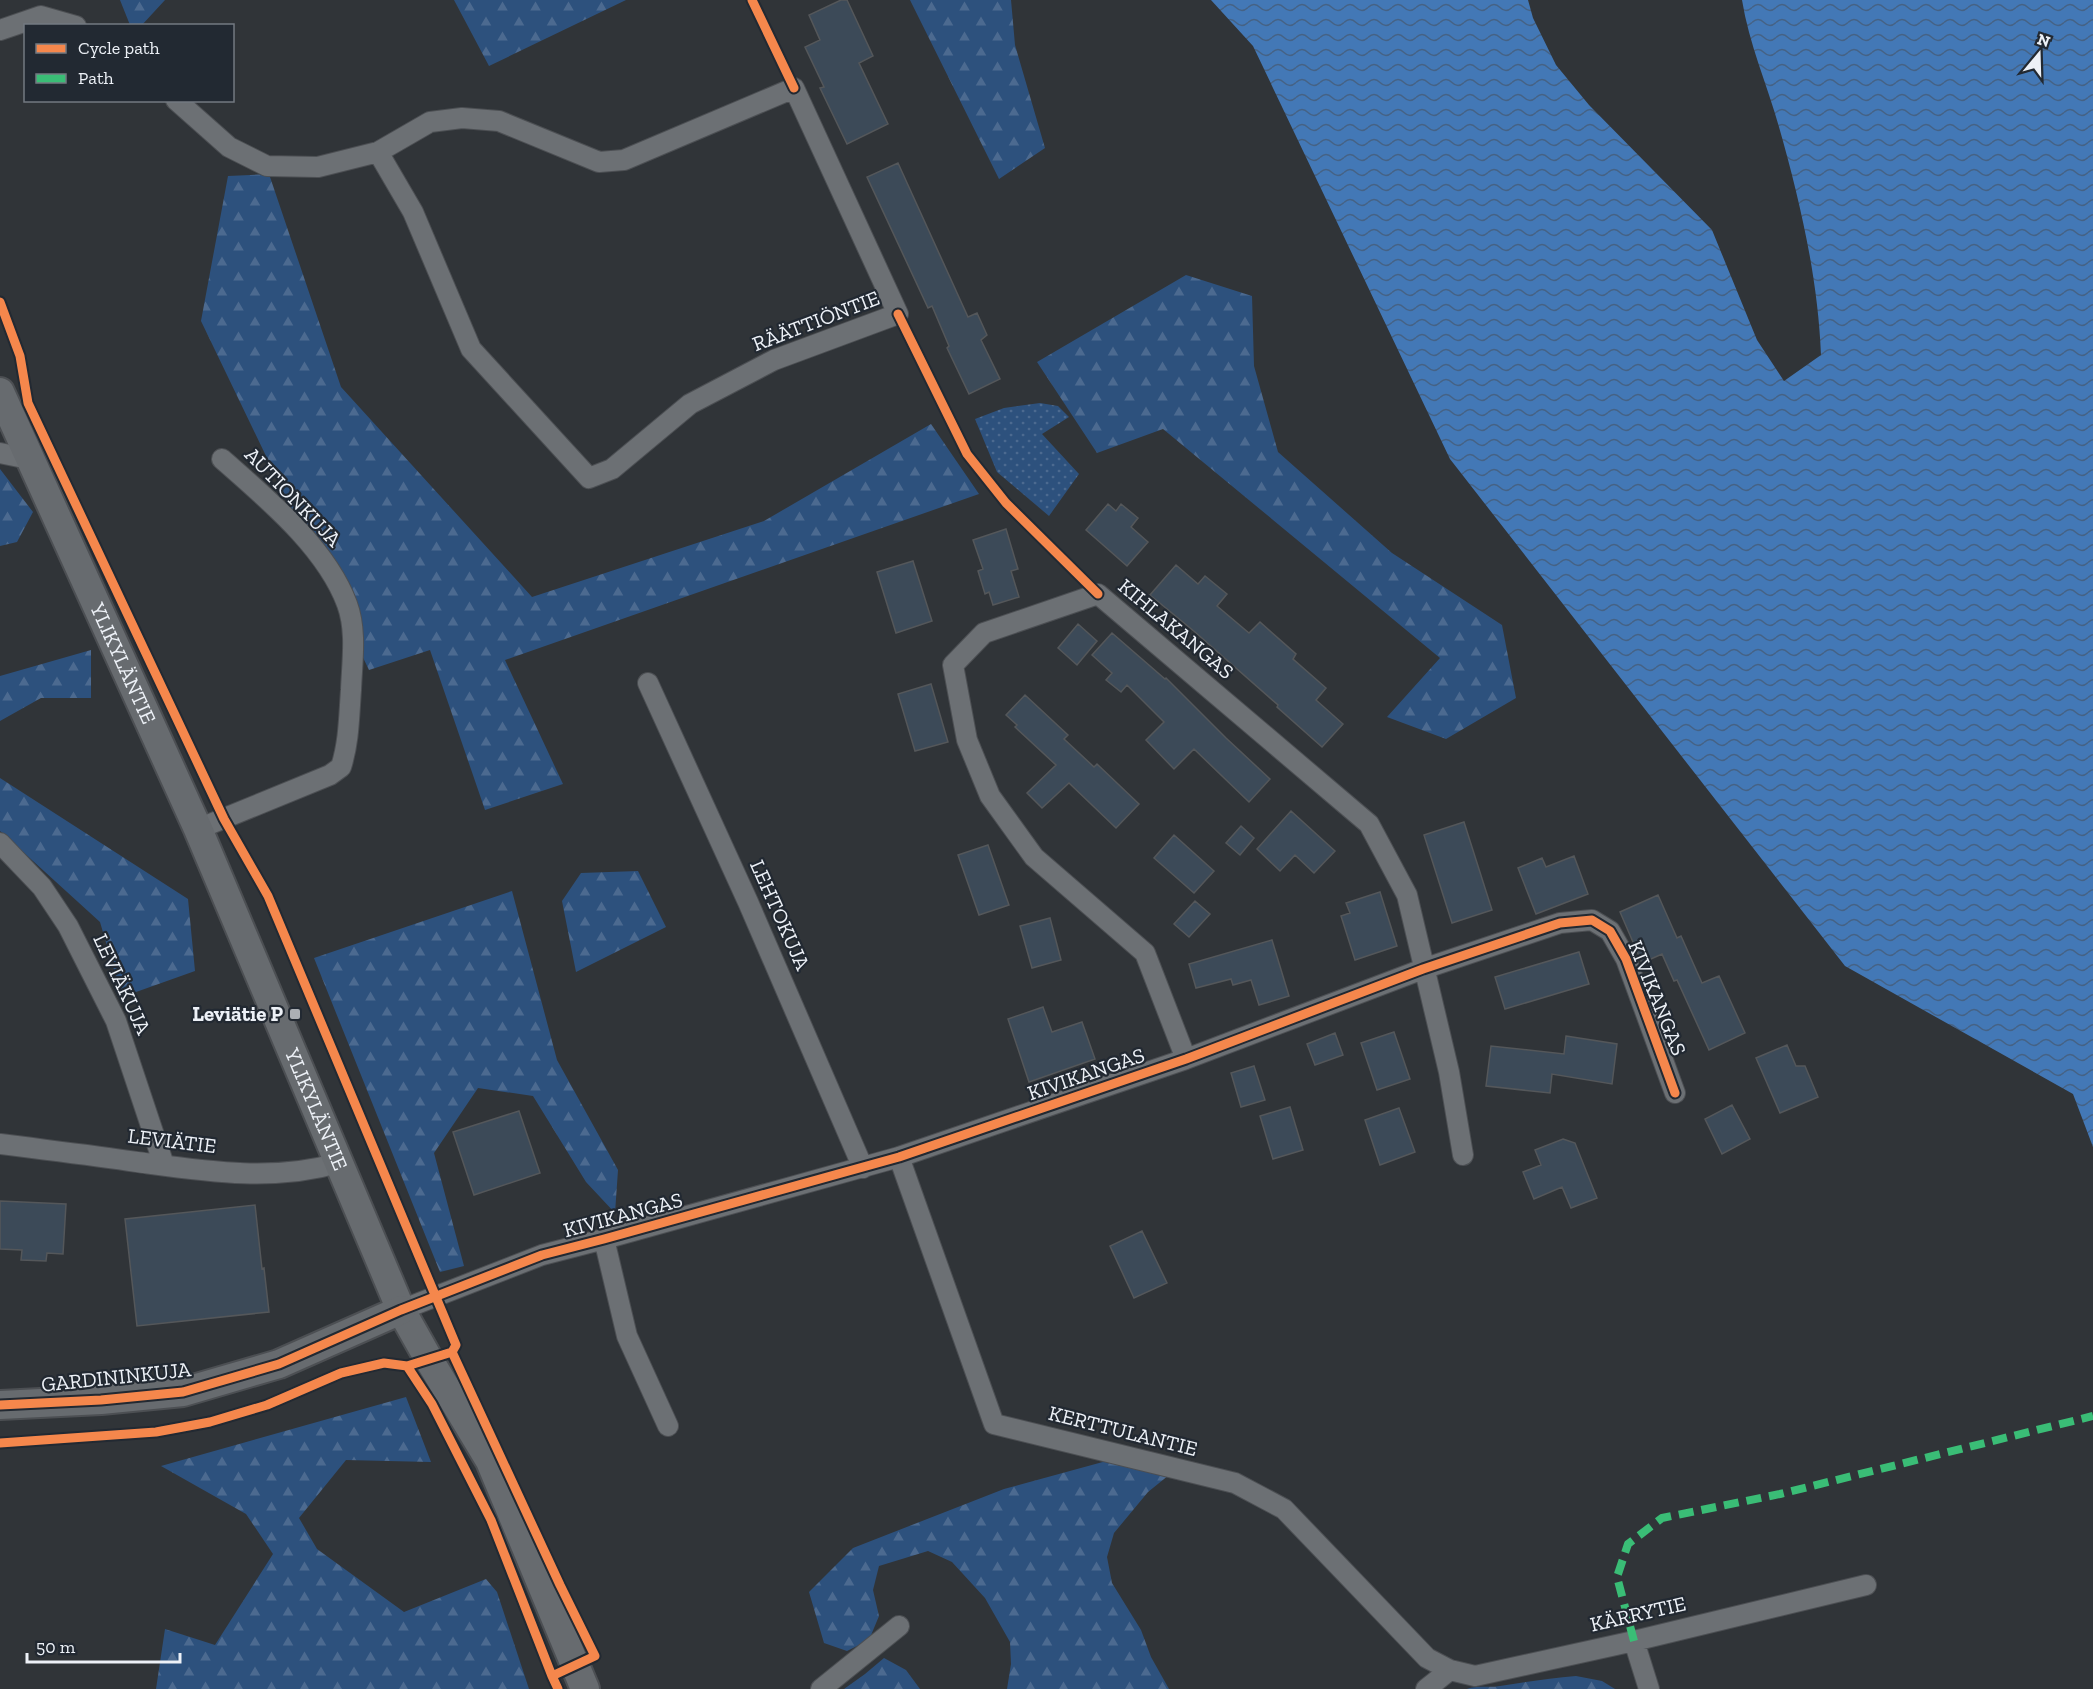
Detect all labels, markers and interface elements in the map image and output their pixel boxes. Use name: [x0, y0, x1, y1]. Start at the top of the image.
legend: [24, 24, 234, 102]
north arrow: [2009, 24, 2069, 84]
text: N: [2035, 29, 2053, 51]
text: Cycle path: [78, 37, 160, 59]
text: Path: [78, 67, 114, 89]
street label: RÄÄTTIÖNTIE: [749, 285, 883, 356]
street label: AUTIONKUJA: [240, 442, 347, 552]
street label: KIHLAKANGAS: [1114, 573, 1239, 684]
street label: YLIKYLÄNTIE: [85, 598, 162, 728]
street label: LEHTOKUJA: [745, 856, 816, 974]
street label: LEVIÄKUJA: [88, 929, 157, 1038]
street label: KIVIKANGAS: [1623, 937, 1692, 1059]
place label: Leviätie P: [192, 1001, 283, 1026]
marker: Leviätie P: [288, 1007, 302, 1021]
street label: KIVIKANGAS: [1024, 1042, 1148, 1105]
street label: YLIKYLÄNTIE: [280, 1043, 354, 1174]
street label: LEVIÄTIE: [127, 1123, 218, 1158]
street label: KIVIKANGAS: [561, 1187, 685, 1242]
street label: GARDININKUJA: [40, 1356, 192, 1397]
street label: KERTTULANTIE: [1046, 1400, 1200, 1461]
street label: KÄRRYTIE: [1588, 1590, 1688, 1637]
scale bar: [27, 1626, 180, 1664]
text: 50 m: [36, 1636, 76, 1658]

